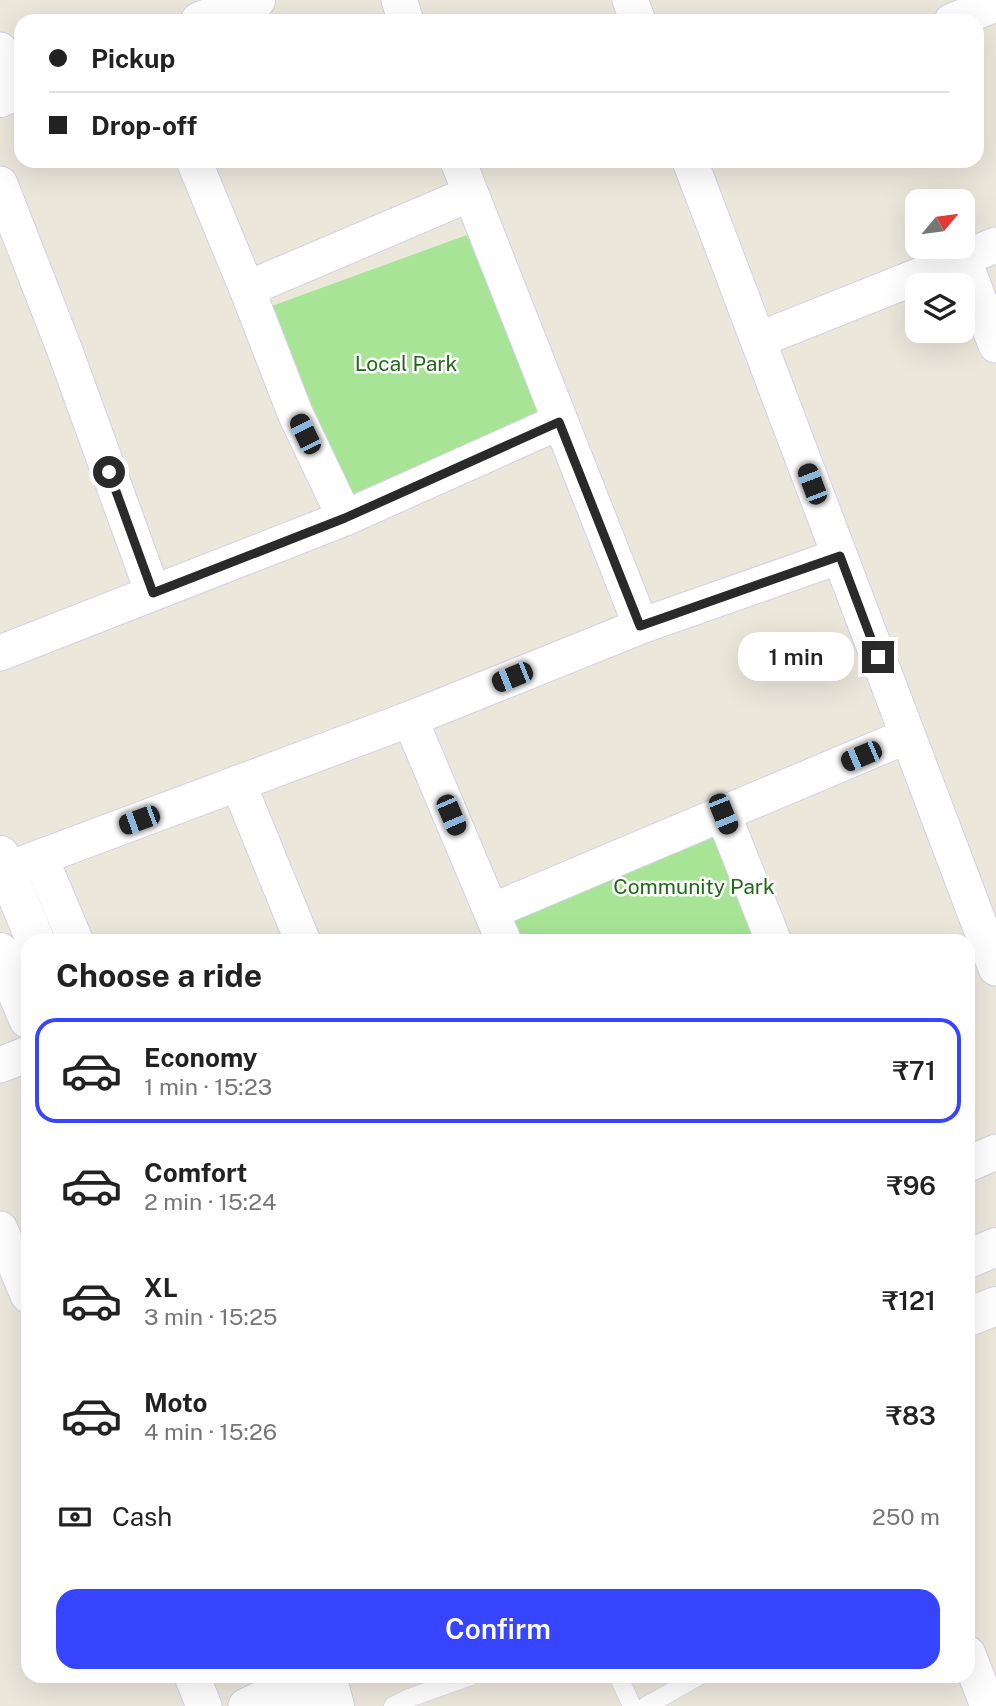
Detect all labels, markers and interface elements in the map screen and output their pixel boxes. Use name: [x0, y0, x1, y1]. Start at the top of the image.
text: Pickup: [91, 43, 175, 74]
text: Drop-off: [91, 110, 197, 141]
north arrow: [905, 189, 975, 259]
map controls: [905, 189, 975, 343]
button: layers: [905, 273, 975, 343]
park label: Local Park: [355, 351, 458, 376]
car: [287, 411, 324, 457]
route start: [93, 456, 125, 488]
car: [795, 461, 830, 507]
callout: 1 min: [738, 632, 854, 682]
route end: [862, 641, 894, 673]
text: 1 min: [769, 643, 823, 670]
car: [489, 659, 536, 695]
car: [838, 738, 885, 774]
car: [706, 791, 741, 837]
car: [434, 792, 469, 838]
car: [116, 803, 163, 837]
park label: Community Park: [613, 874, 775, 899]
text: Choose a ride: [56, 957, 262, 994]
icon: car: [60, 1039, 123, 1102]
text: Economy: [144, 1042, 257, 1073]
text: ₹71: [893, 1055, 936, 1086]
text: 1 min · 15:23: [144, 1073, 272, 1100]
icon: car: [60, 1154, 123, 1217]
text: Comfort: [144, 1157, 247, 1188]
text: ₹96: [887, 1170, 936, 1201]
text: 2 min · 15:24: [144, 1188, 277, 1215]
icon: car: [60, 1269, 123, 1332]
text: XL: [144, 1272, 178, 1303]
text: ₹121: [882, 1285, 936, 1316]
text: 3 min · 15:25: [144, 1303, 278, 1330]
icon: car: [60, 1384, 123, 1447]
text: Moto: [144, 1387, 207, 1418]
text: ₹83: [886, 1400, 936, 1431]
text: 4 min · 15:26: [144, 1418, 277, 1445]
icon: cash: [56, 1498, 94, 1536]
text: Cash: [112, 1501, 172, 1532]
text: 250 m: [872, 1503, 940, 1530]
button: Confirm: [56, 1589, 940, 1669]

